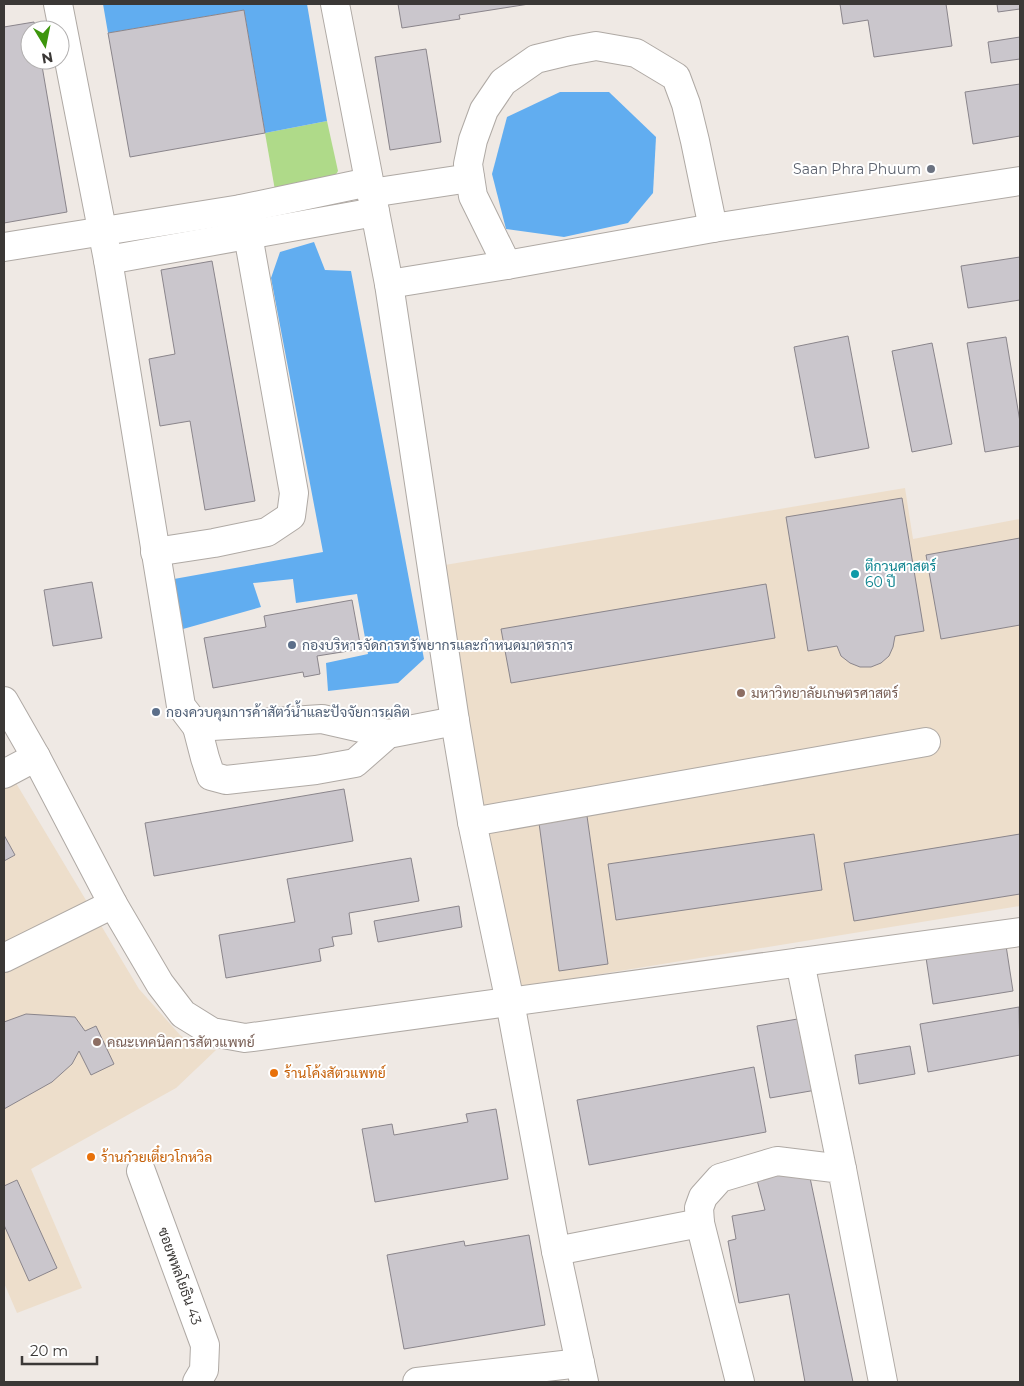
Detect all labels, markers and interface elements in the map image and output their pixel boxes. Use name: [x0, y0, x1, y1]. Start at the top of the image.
north arrow: [20, 20, 70, 70]
text: N: [40, 48, 54, 68]
place label: Saan Phra Phuum: [793, 160, 921, 178]
marker: Saan Phra Phuum: [925, 163, 937, 175]
place label: ตึกวนศาสตร์ 60 ปี: [865, 557, 936, 591]
marker: ตึกวนศาสตร์ 60 ปี: [849, 568, 861, 580]
place label: กองบริหารจัดการทรัพยากรและกำหนดมาตรการ: [302, 636, 573, 654]
marker: กองบริหารจัดการทรัพยากรและกำหนดมาตรการ: [286, 639, 298, 651]
place label: มหาวิทยาลัยเกษตรศาสตร์: [751, 684, 899, 702]
marker: มหาวิทยาลัยเกษตรศาสตร์: [735, 687, 747, 699]
place label: กองควบคุมการค้าสัตว์น้ำและปัจจัยการผลิต: [166, 700, 410, 722]
marker: กองควบคุมการค้าสัตว์น้ำและปัจจัยการผลิต: [150, 706, 162, 718]
place label: คณะเทคนิคการสัตวแพทย์: [107, 1033, 255, 1051]
marker: คณะเทคนิคการสัตวแพทย์: [91, 1036, 103, 1048]
place label: ร้านโค้งสัตวแพทย์: [284, 1064, 386, 1082]
marker: ร้านโค้งสัตวแพทย์: [268, 1067, 280, 1079]
place label: ร้านก๋วยเตี๋ยวโกหวิล: [101, 1145, 212, 1166]
marker: ร้านก๋วยเตี๋ยวโกหวิล: [85, 1151, 97, 1163]
street label: ซอยพหลโยธิน 43: [154, 1225, 206, 1327]
scale bar: [22, 1334, 98, 1366]
text: 20 m: [30, 1341, 68, 1360]

